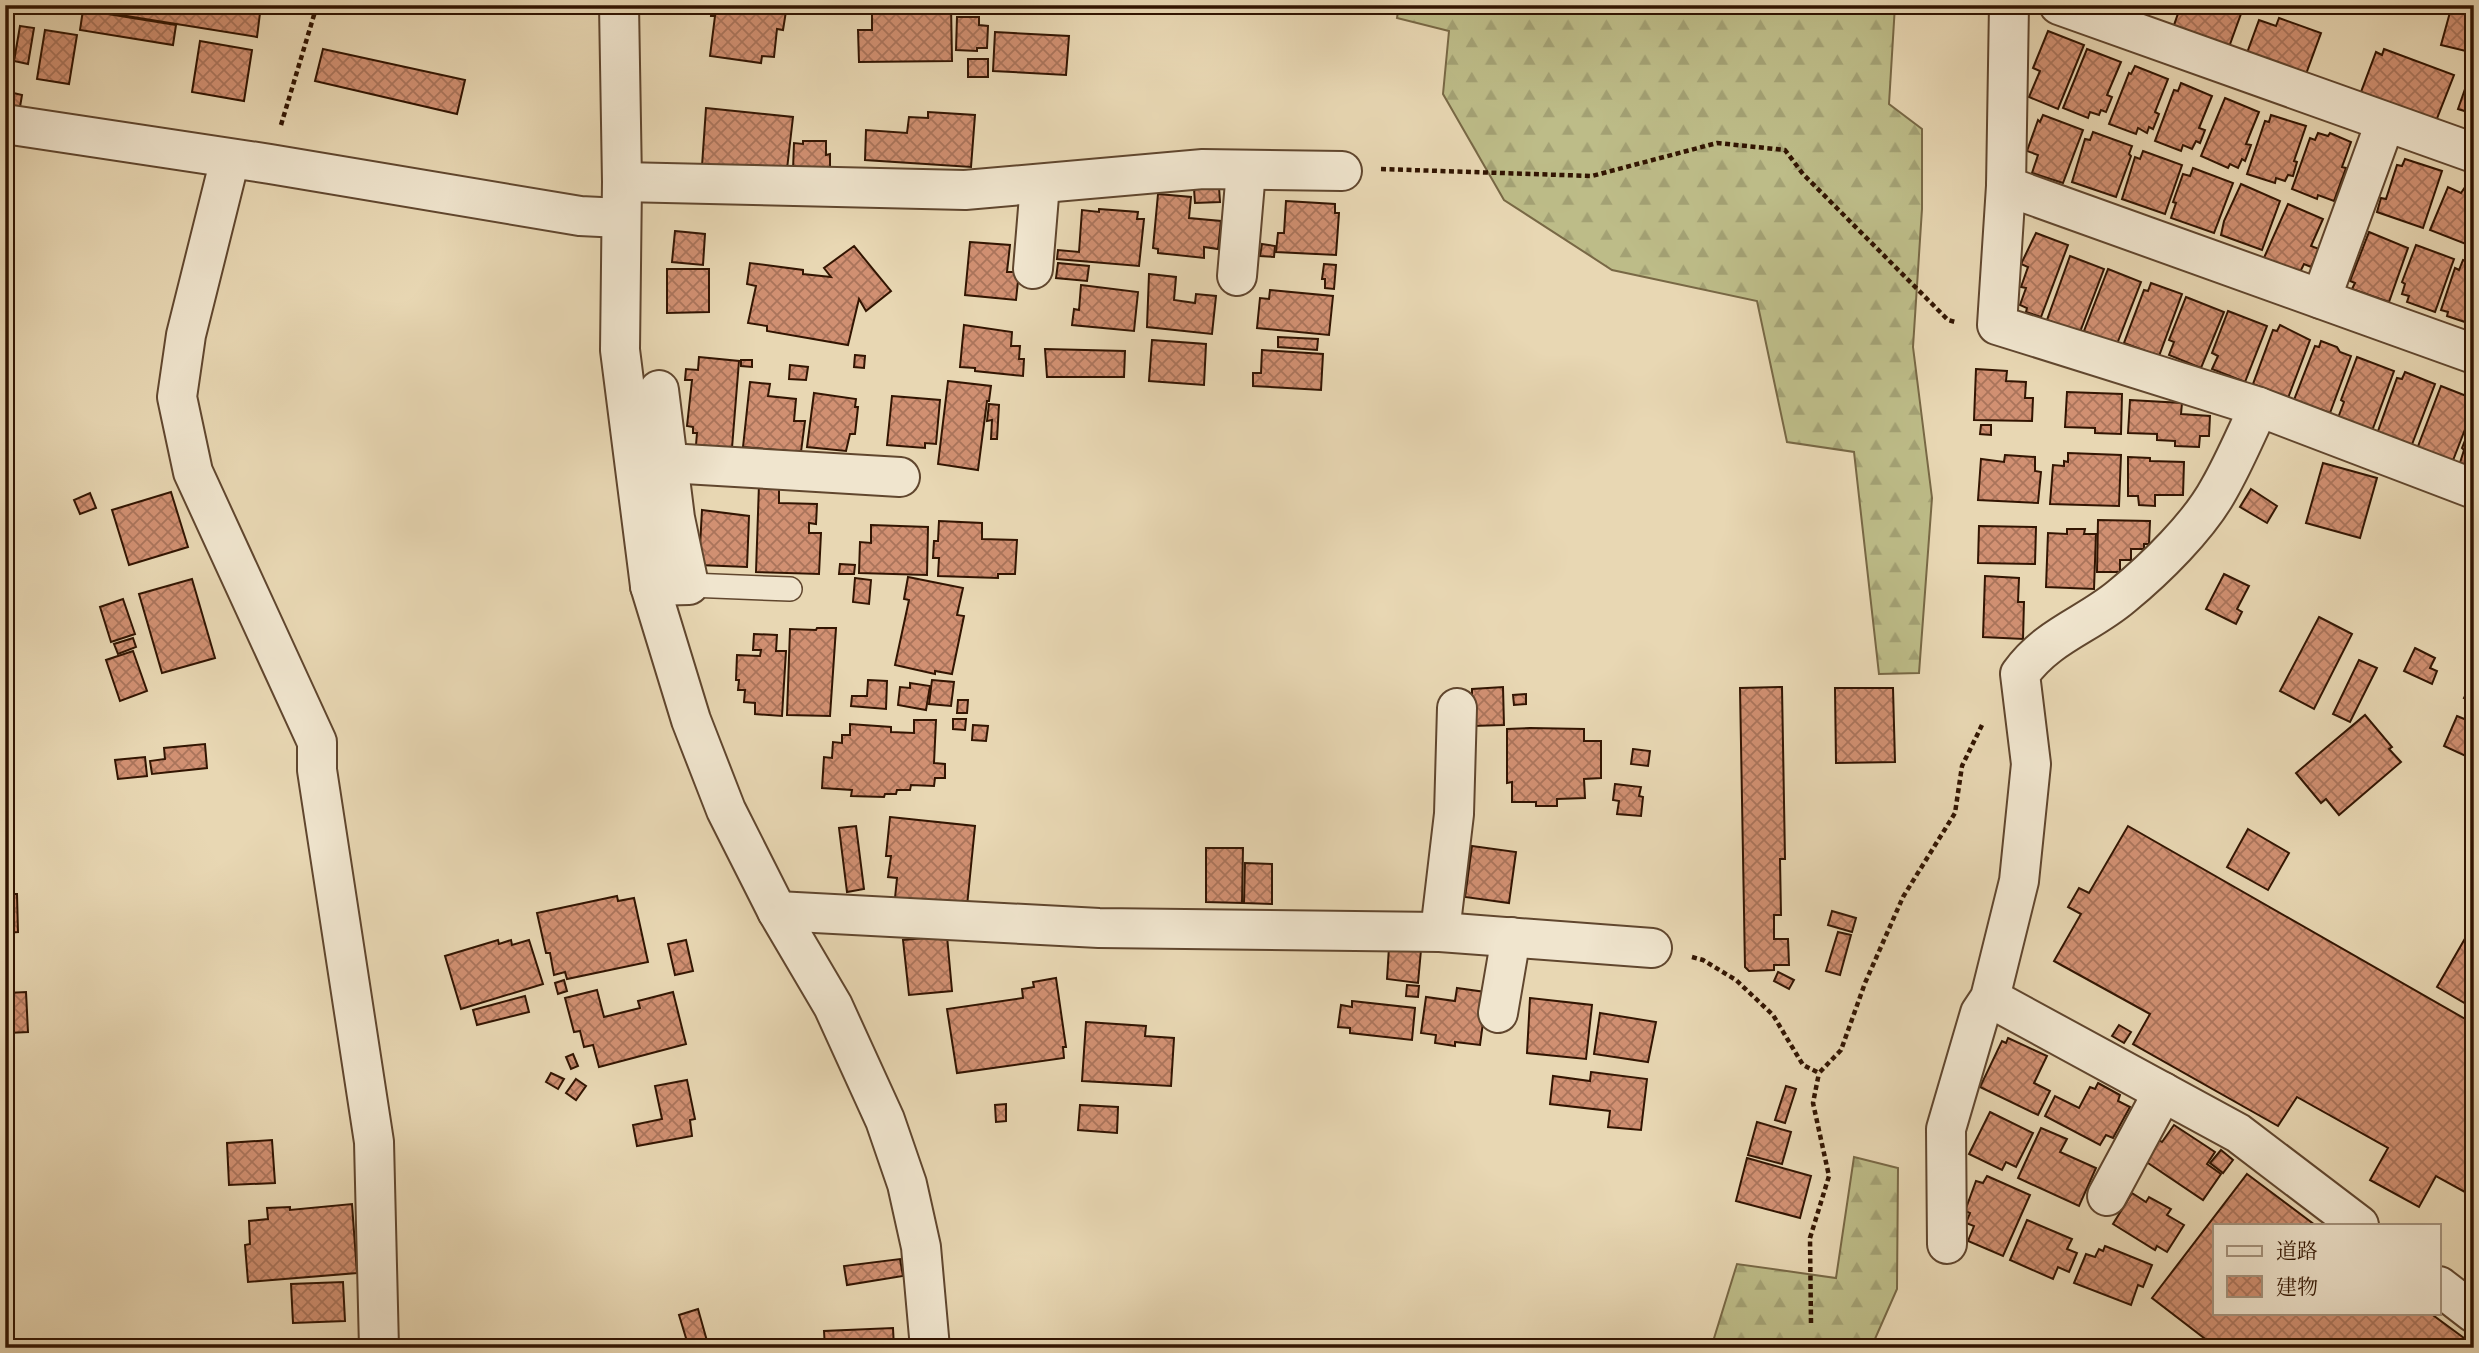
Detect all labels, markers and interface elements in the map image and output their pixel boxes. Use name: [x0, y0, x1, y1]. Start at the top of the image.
legend: [2213, 1224, 2440, 1314]
text: 道路: [2276, 1239, 2318, 1266]
text: 建物: [2276, 1275, 2318, 1302]

